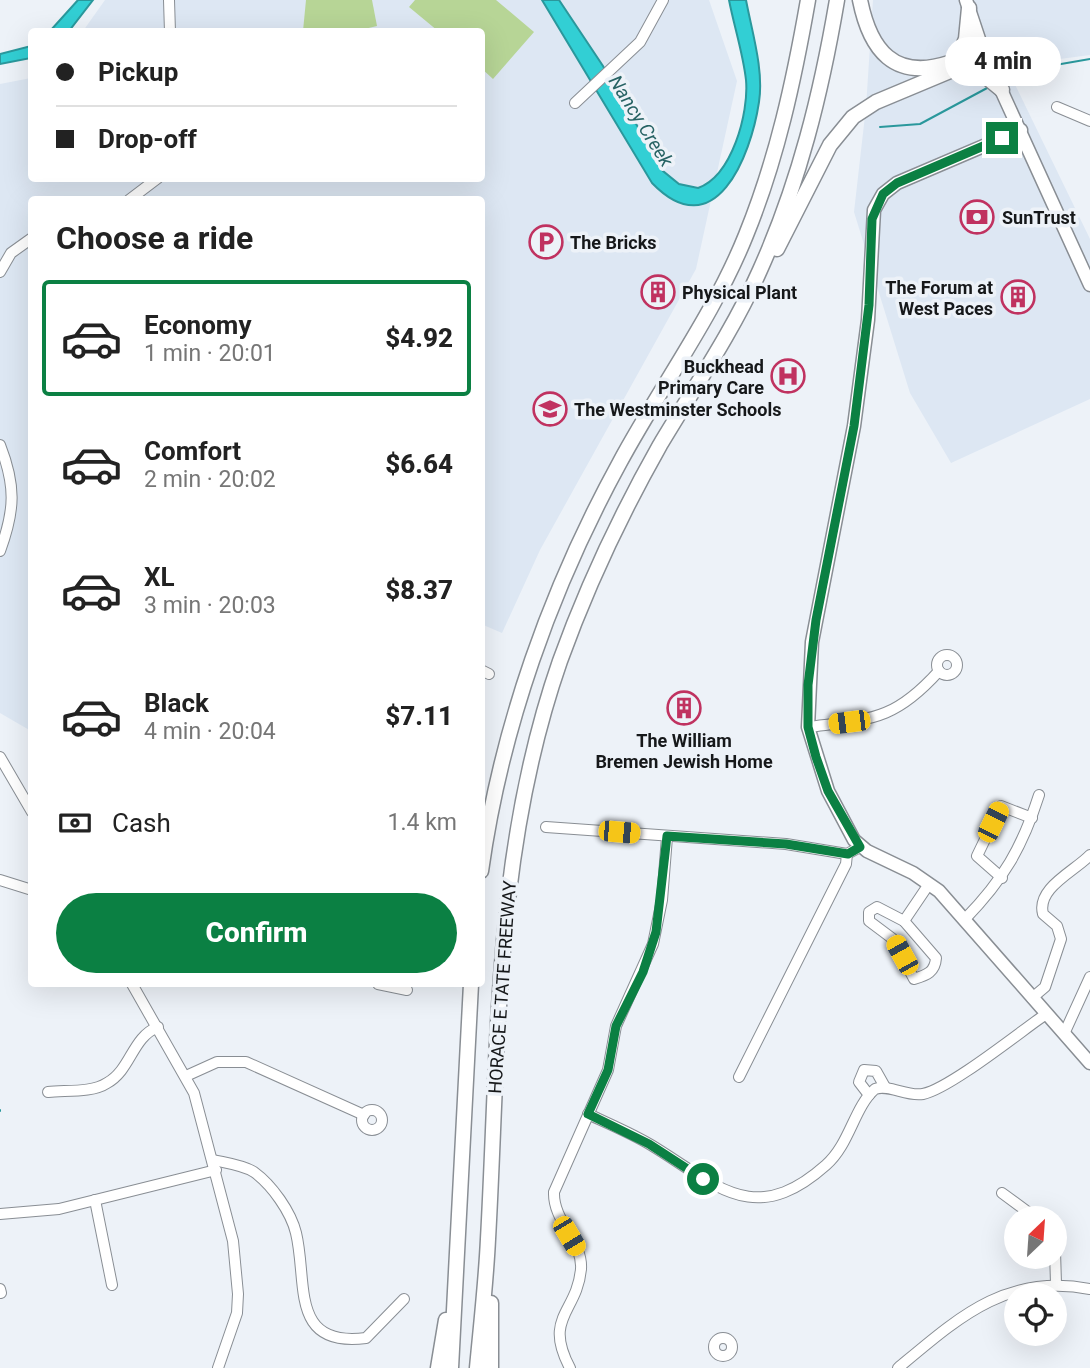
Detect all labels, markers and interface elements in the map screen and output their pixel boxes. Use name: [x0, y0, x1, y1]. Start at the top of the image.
callout: 4 min: [944, 37, 1060, 86]
text: 4 min: [974, 48, 1032, 75]
text: Pickup: [98, 57, 178, 87]
water label: Nancy Creek: [604, 71, 678, 171]
route end: [986, 122, 1018, 154]
text: Drop-off: [98, 124, 197, 154]
bank icon: SunTrust: [958, 198, 996, 236]
place label: SunTrust: [1002, 207, 1076, 228]
text: Choose a ride: [56, 219, 253, 257]
parking icon: The Bricks: [527, 223, 565, 261]
place label: The Bricks: [570, 232, 657, 253]
building icon: Physical Plant: [639, 273, 677, 311]
place label: The Forum at West Paces: [885, 277, 993, 319]
building icon: The Forum at West Paces: [999, 278, 1037, 316]
place label: Physical Plant: [682, 282, 797, 303]
icon: car: [60, 307, 123, 370]
text: Economy: [144, 310, 251, 340]
text: $4.92: [385, 323, 453, 353]
text: 1 min · 20:01: [144, 340, 276, 367]
place label: Buckhead Primary Care: [658, 356, 764, 398]
hospital icon: Buckhead Primary Care: [769, 357, 807, 395]
school or university icon: The Westminster Schools: [531, 390, 569, 428]
place label: The Westminster Schools: [574, 399, 781, 420]
icon: car: [60, 433, 123, 496]
text: Comfort: [144, 436, 241, 466]
text: $6.64: [385, 449, 453, 479]
text: 2 min · 20:02: [144, 466, 276, 493]
icon: car: [60, 559, 123, 622]
text: XL: [144, 562, 175, 592]
text: $8.37: [385, 575, 453, 605]
text: 3 min · 20:03: [144, 592, 276, 619]
icon: car: [60, 685, 123, 748]
text: Black: [144, 688, 209, 718]
building icon: The William Bremen Jewish Home: [665, 689, 703, 727]
text: $7.11: [385, 701, 453, 731]
car: [827, 709, 872, 735]
text: 4 min · 20:04: [144, 718, 276, 745]
place label: The William Bremen Jewish Home: [595, 730, 773, 772]
car: [975, 799, 1012, 845]
icon: cash: [56, 804, 94, 842]
text: Cash: [112, 808, 171, 838]
text: 1.4 km: [388, 809, 457, 836]
car: [598, 820, 641, 844]
street label: HORACE E TATE FREEWAY: [484, 880, 520, 1094]
button: Confirm: [56, 893, 457, 973]
car: [883, 932, 922, 978]
route start: [687, 1163, 719, 1195]
north arrow: [1004, 1206, 1068, 1269]
map controls: [1004, 1206, 1067, 1346]
car: [550, 1213, 589, 1259]
button: locate: [1004, 1283, 1067, 1346]

